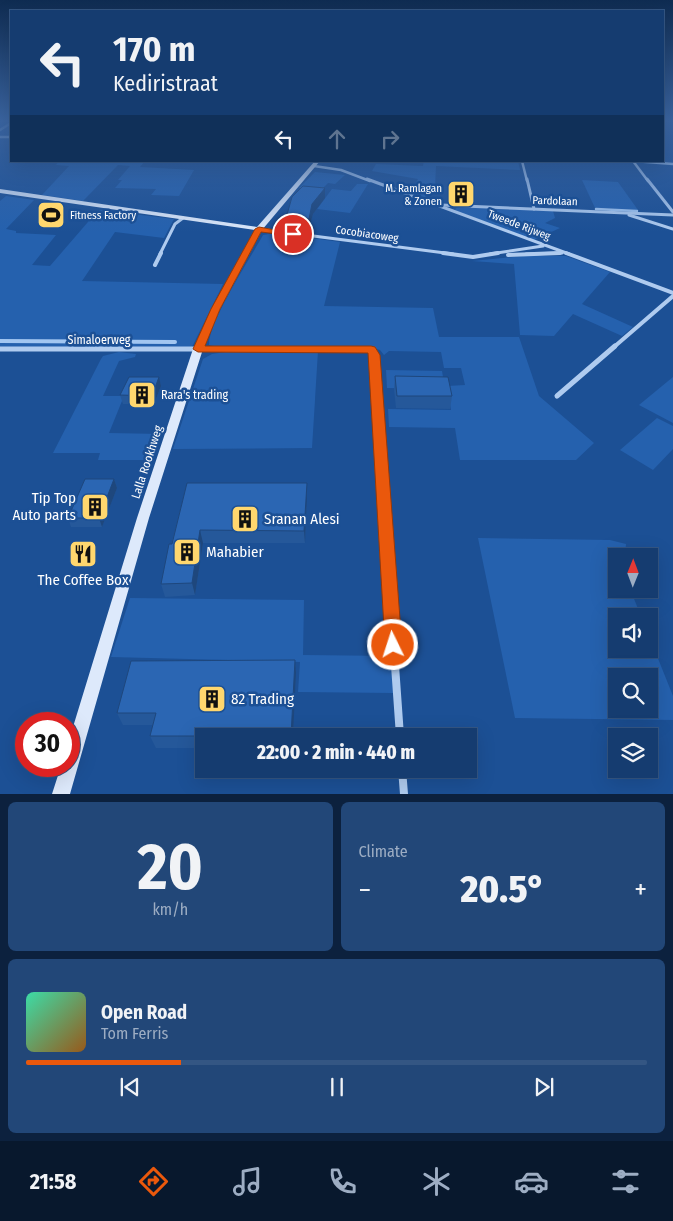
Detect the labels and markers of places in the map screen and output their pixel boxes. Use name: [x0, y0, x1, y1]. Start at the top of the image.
building icon: M. Ramlagan & Zonen: [446, 179, 476, 209]
place label: M. Ramlagan & Zonen: [385, 182, 442, 208]
sports icon: Fitness Factory: [36, 200, 66, 230]
place label: Fitness Factory: [70, 209, 136, 222]
pin: [272, 213, 314, 255]
building icon: Rara's trading: [127, 380, 157, 410]
place label: Rara's trading: [161, 388, 229, 402]
place label: Tip Top Auto parts: [12, 489, 76, 524]
building icon: Tip Top Auto parts: [80, 492, 110, 522]
building icon: Sranan Alesi: [230, 504, 260, 534]
place label: Sranan Alesi: [264, 510, 340, 528]
building icon: Mahabier: [172, 537, 202, 567]
restaurant icon: The Coffee Box: [68, 539, 98, 569]
place label: Mahabier: [206, 543, 264, 561]
place label: The Coffee Box: [38, 571, 129, 589]
building icon: 82 Trading: [197, 684, 227, 714]
place label: 82 Trading: [231, 690, 294, 708]

